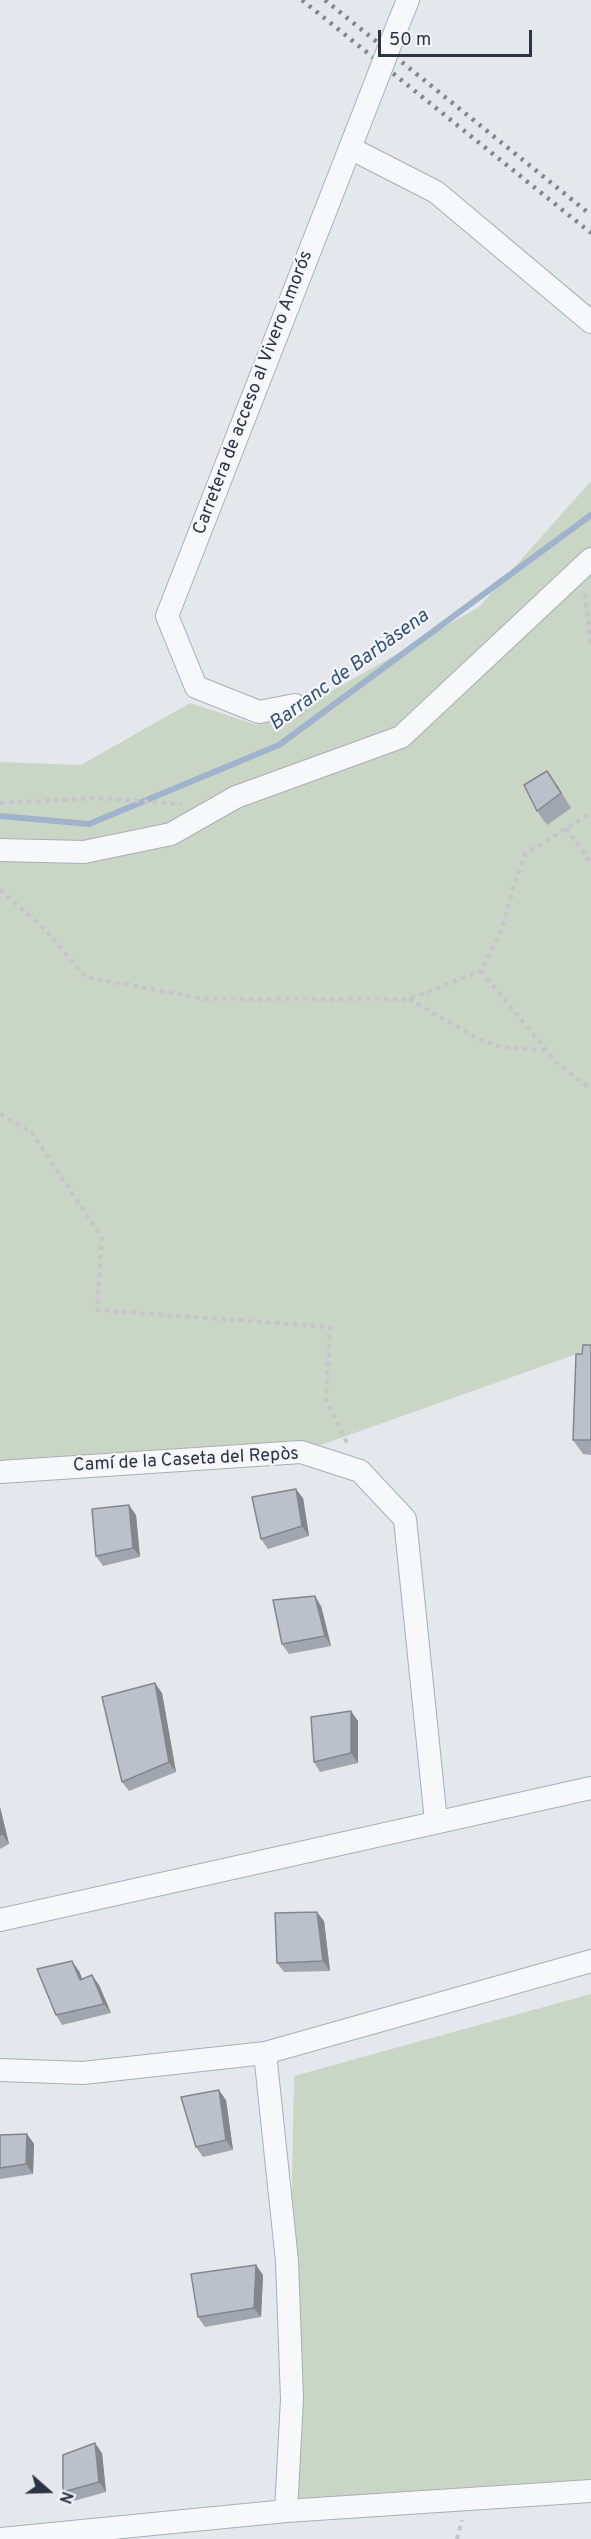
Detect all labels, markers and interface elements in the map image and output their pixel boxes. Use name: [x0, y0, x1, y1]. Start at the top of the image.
scale bar: [381, 18, 536, 56]
text: 50 m: [389, 29, 431, 52]
street label: Carretera de acceso al Vivero Amorós: [190, 248, 318, 538]
water label: Barranc de Barbàsena: [266, 605, 434, 737]
street label: Camí de la Caseta del Repòs: [73, 1444, 299, 1478]
north arrow: [18, 2461, 78, 2521]
text: N: [54, 2488, 76, 2506]

